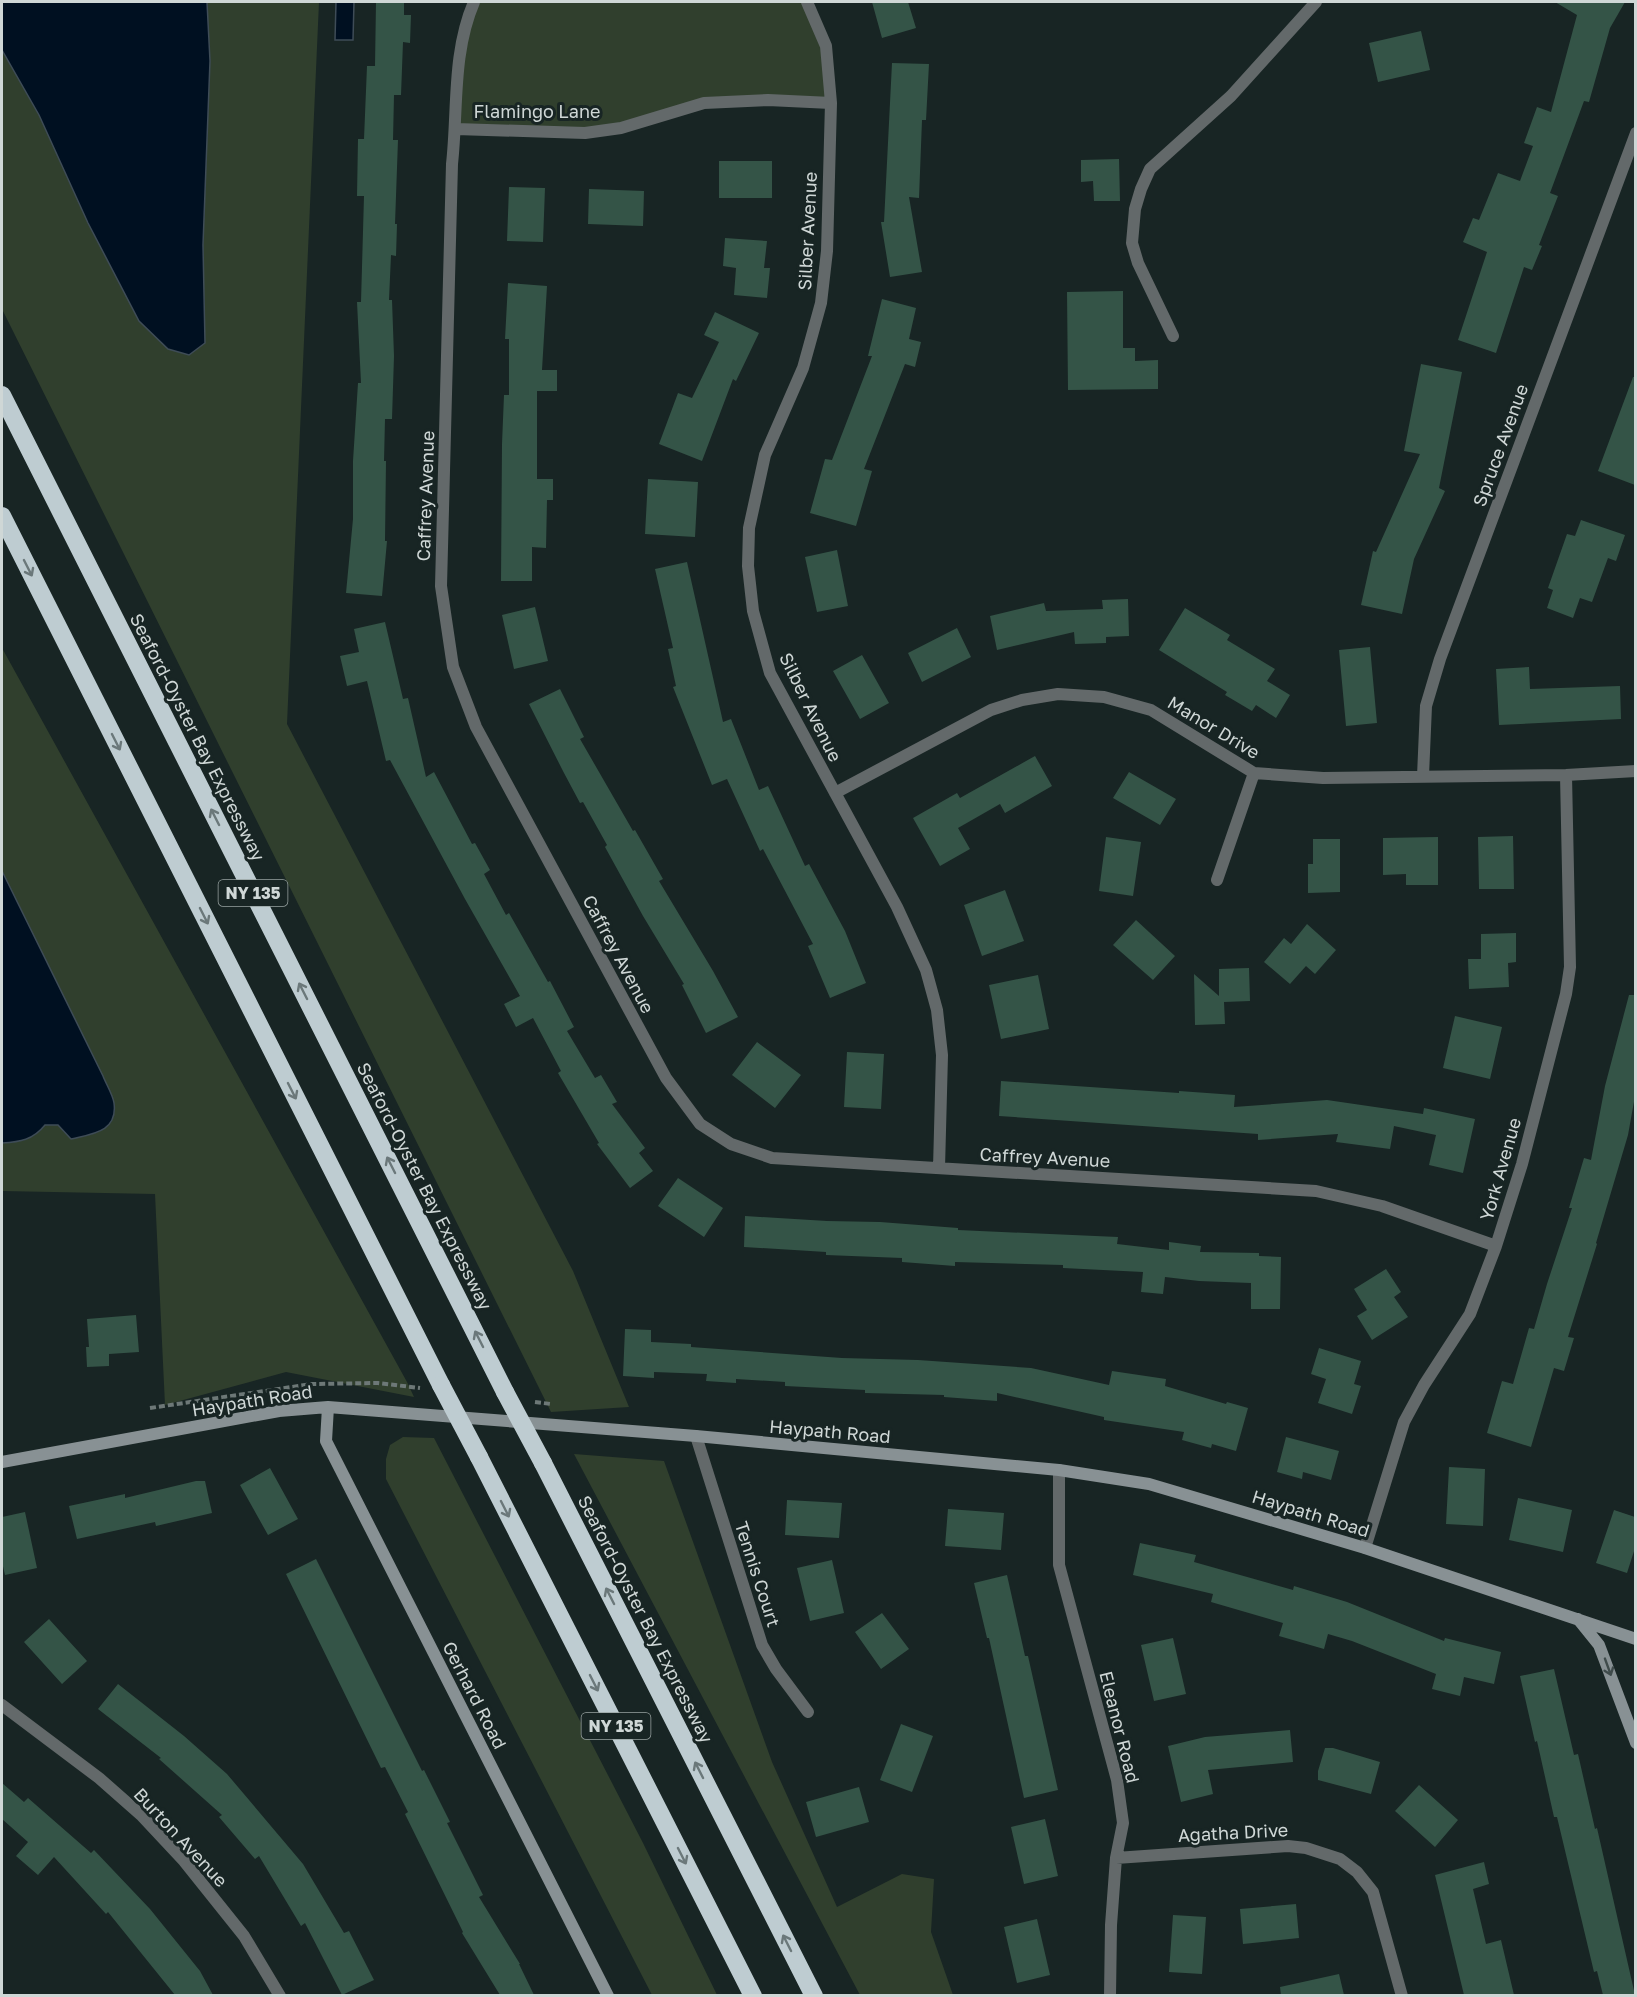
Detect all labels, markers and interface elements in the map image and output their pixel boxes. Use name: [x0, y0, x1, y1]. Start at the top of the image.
street label: Flamingo Lane: [474, 100, 600, 122]
street label: Silber Avenue: [793, 171, 821, 291]
street label: Spruce Avenue: [1468, 381, 1532, 509]
street label: Caffrey Avenue: [412, 430, 438, 562]
one-way arrow: [23, 559, 34, 577]
street label: Seaford-Oyster Bay Expressway: [126, 609, 270, 865]
street label: Silber Avenue: [775, 649, 847, 765]
street label: Manor Drive: [1164, 691, 1264, 763]
one-way arrow: [111, 733, 122, 751]
one-way arrow: [209, 809, 220, 827]
road number: NY 135: [218, 880, 288, 906]
street label: Caffrey Avenue: [579, 891, 659, 1017]
one-way arrow: [198, 907, 210, 925]
one-way arrow: [297, 983, 308, 1001]
street label: Seaford-Oyster Bay Expressway: [353, 1058, 497, 1314]
one-way arrow: [286, 1081, 298, 1099]
street label: York Avenue: [1475, 1115, 1525, 1223]
street label: Caffrey Avenue: [979, 1143, 1111, 1171]
one-way arrow: [384, 1157, 396, 1175]
one-way arrow: [472, 1331, 484, 1349]
street label: Haypath Road: [190, 1380, 314, 1420]
street label: Haypath Road: [769, 1415, 891, 1447]
street label: Haypath Road: [1250, 1485, 1372, 1541]
street label: Seaford-Oyster Bay Expressway: [574, 1491, 718, 1747]
one-way arrow: [500, 1500, 512, 1518]
street label: Tennis Court: [731, 1519, 785, 1629]
one-way arrow: [604, 1587, 616, 1605]
street label: Gerhard Road: [438, 1637, 512, 1753]
one-way arrow: [1603, 1657, 1614, 1676]
street label: Eleanor Road: [1095, 1669, 1145, 1785]
one-way arrow: [588, 1673, 600, 1691]
road number: NY 135: [582, 1713, 650, 1739]
one-way arrow: [693, 1761, 704, 1779]
street label: Burton Avenue: [129, 1783, 233, 1891]
street label: Agatha Drive: [1177, 1818, 1289, 1846]
one-way arrow: [677, 1847, 688, 1865]
one-way arrow: [781, 1935, 793, 1953]

